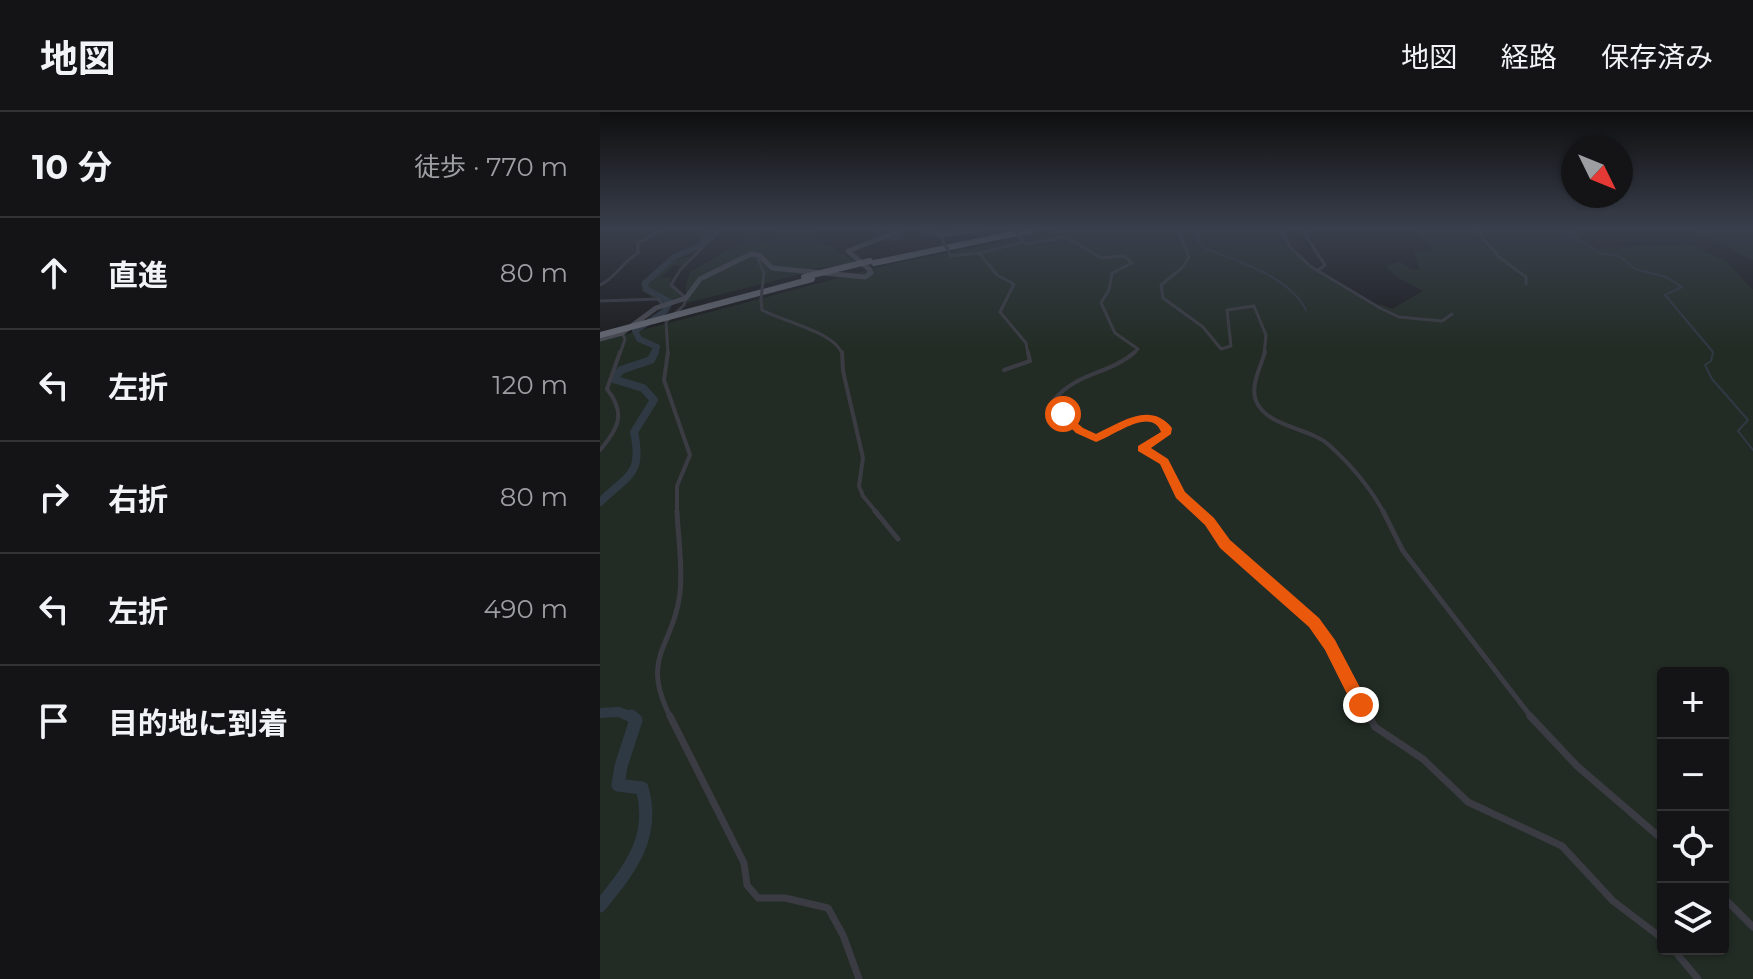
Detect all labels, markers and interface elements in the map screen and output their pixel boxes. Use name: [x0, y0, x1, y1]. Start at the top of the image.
text: 地図: [40, 35, 116, 82]
text: 地図: [1401, 40, 1457, 74]
text: 経路: [1501, 40, 1557, 74]
text: 保存済み: [1601, 40, 1713, 74]
north arrow: [1561, 136, 1633, 208]
text: 10 分: [32, 146, 112, 188]
text: 徒歩 · 770 m: [414, 151, 568, 183]
icon: ahead: [32, 251, 76, 295]
text: 直進: [108, 257, 168, 294]
text: 80 m: [500, 257, 568, 289]
icon: left: [32, 363, 76, 407]
text: 左折: [108, 369, 168, 406]
text: 120 m: [492, 369, 568, 401]
route start: [1045, 396, 1081, 432]
icon: right: [32, 475, 76, 519]
text: 右折: [108, 481, 168, 518]
text: 80 m: [500, 481, 568, 513]
icon: left: [32, 587, 76, 631]
text: 左折: [108, 593, 168, 630]
text: 490 m: [484, 593, 568, 625]
map controls: [1657, 667, 1729, 955]
button: +: [1657, 667, 1729, 739]
route end: [1343, 687, 1379, 723]
icon: arrive: [32, 699, 76, 743]
text: 目的地に到着: [108, 705, 288, 742]
button: −: [1657, 739, 1729, 811]
button: locate: [1657, 811, 1729, 883]
button: layers: [1657, 883, 1729, 955]

